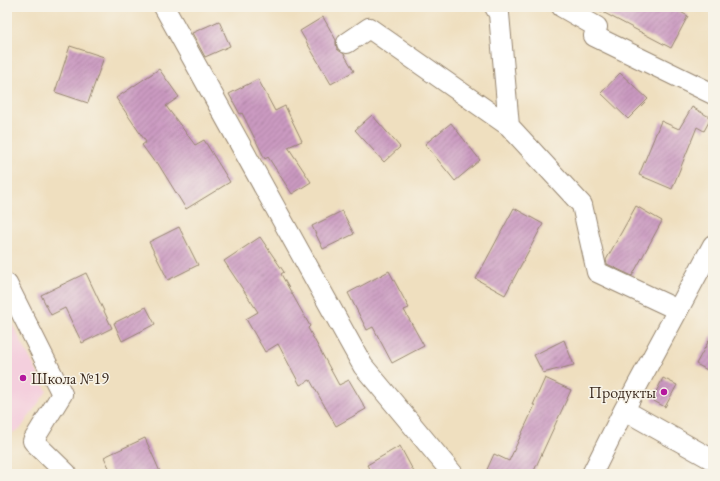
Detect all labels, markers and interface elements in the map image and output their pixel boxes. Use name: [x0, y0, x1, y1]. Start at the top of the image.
place label: Школа №19: [31, 368, 109, 389]
marker: Школа №19: [18, 373, 28, 383]
place label: Продукты: [589, 382, 656, 403]
marker: Продукты: [659, 387, 669, 397]

